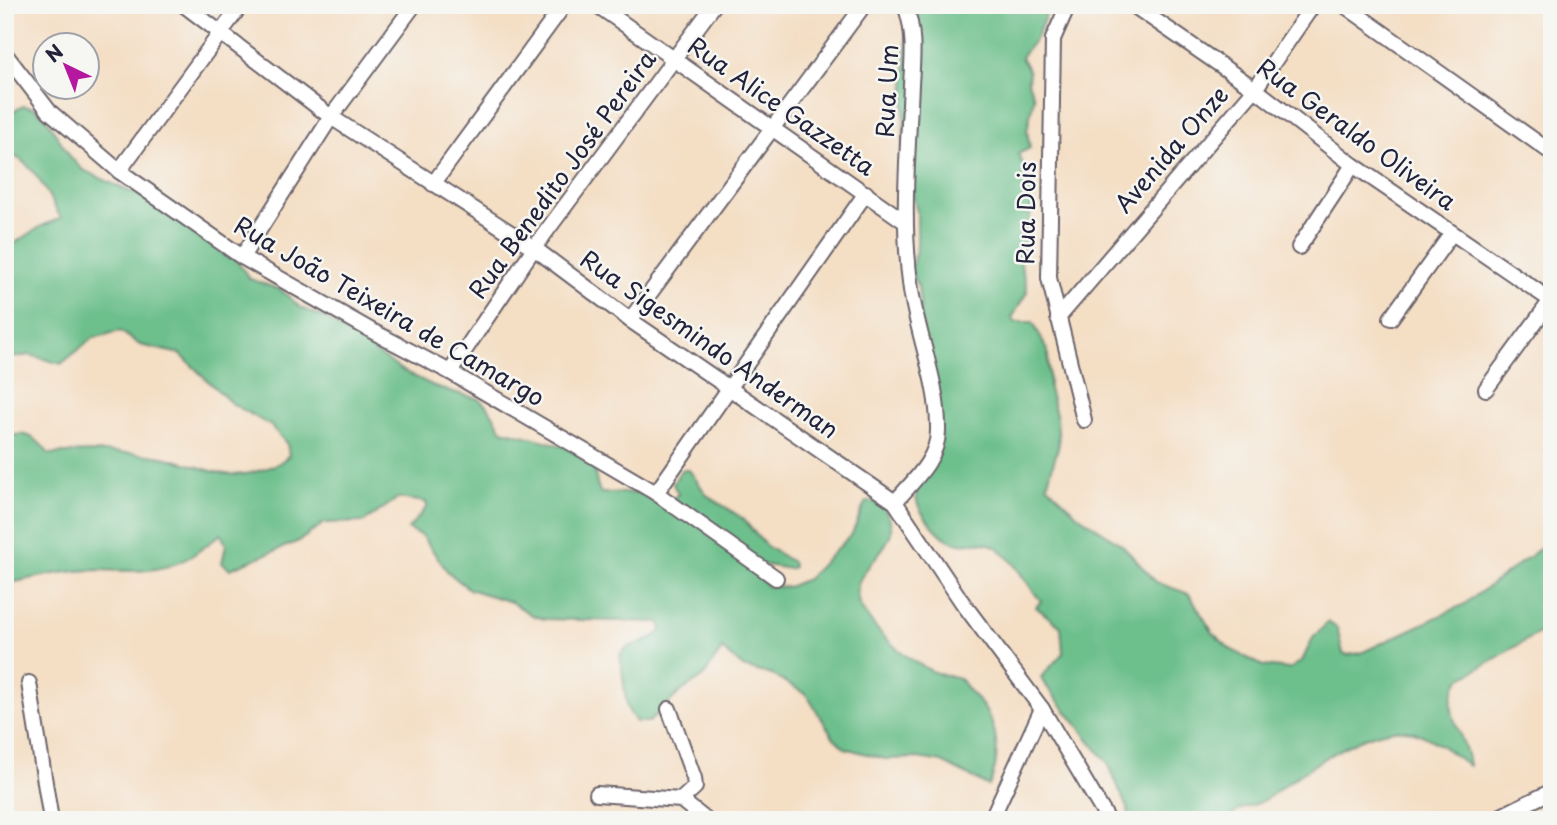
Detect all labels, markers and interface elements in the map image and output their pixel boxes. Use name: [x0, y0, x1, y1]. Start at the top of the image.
street label: Rua Alice Gazzetta: [681, 27, 884, 184]
north arrow: [32, 32, 102, 102]
text: N: [39, 37, 69, 68]
street label: Rua Benedito José Pereira: [459, 42, 664, 305]
street label: Rua Um: [866, 43, 906, 138]
street label: Rua Geraldo Oliveira: [1250, 49, 1464, 218]
street label: Avenida Onze: [1105, 77, 1236, 220]
street label: Rua Dois: [1006, 161, 1044, 265]
street label: Rua João Teixeira de Camargo: [228, 206, 552, 414]
street label: Rua Sigesmindo Anderman: [574, 240, 847, 446]

